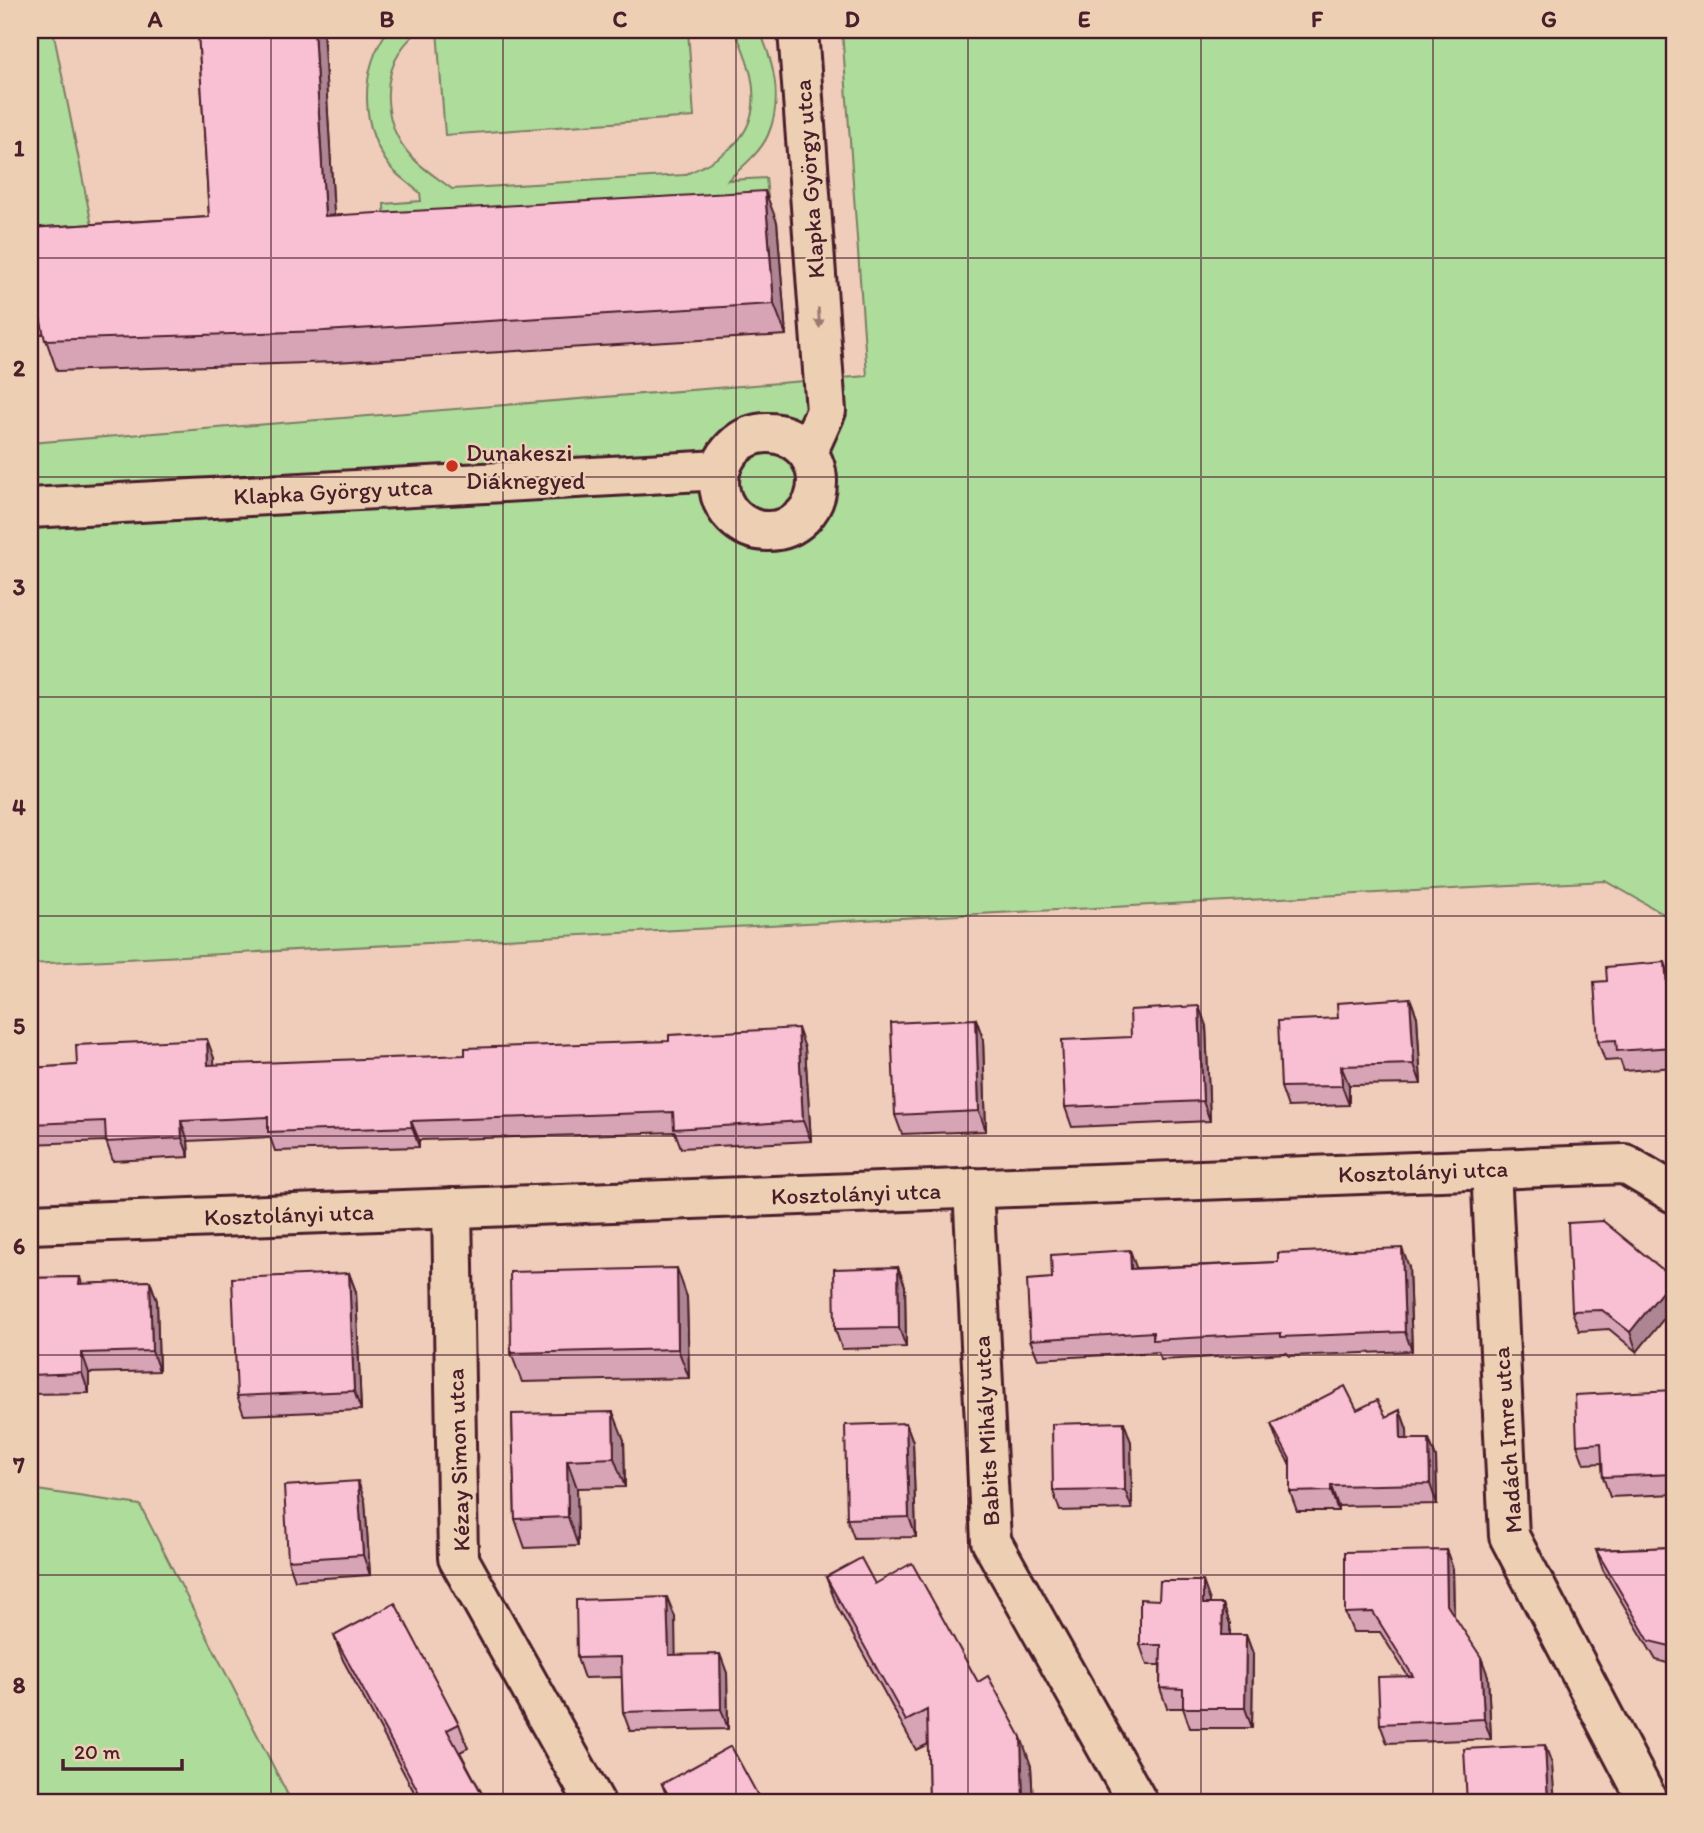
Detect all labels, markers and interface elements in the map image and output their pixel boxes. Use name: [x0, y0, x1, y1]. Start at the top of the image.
text: A: [147, 5, 163, 33]
text: B: [380, 5, 395, 33]
text: C: [613, 5, 628, 33]
text: D: [844, 5, 860, 33]
text: E: [1078, 5, 1091, 33]
text: F: [1311, 5, 1324, 33]
text: G: [1541, 5, 1557, 33]
street label: Klapka György utca: [788, 78, 830, 280]
text: 1: [14, 134, 25, 162]
one-way arrow: [814, 307, 825, 329]
text: 2: [13, 354, 26, 382]
place label: Dunakeszi Diáknegyed: [466, 438, 585, 495]
marker: Dunakeszi Diáknegyed: [444, 458, 460, 474]
street label: Klapka György utca: [233, 471, 434, 511]
text: 3: [13, 573, 26, 601]
text: 4: [12, 793, 26, 821]
text: 5: [13, 1012, 25, 1040]
street label: Kosztolányi utca: [1337, 1154, 1509, 1188]
street label: Kosztolányi utca: [770, 1176, 942, 1210]
street label: Kosztolányi utca: [203, 1197, 375, 1231]
text: 6: [13, 1232, 25, 1260]
street label: Babits Mihály utca: [967, 1335, 1005, 1527]
street label: Madách Imre utca: [1486, 1345, 1528, 1534]
street label: Kézay Simon utca: [440, 1368, 476, 1552]
text: 7: [12, 1451, 25, 1479]
text: 8: [13, 1671, 26, 1699]
scale bar: [63, 1728, 182, 1772]
text: 20 m: [74, 1739, 121, 1764]

